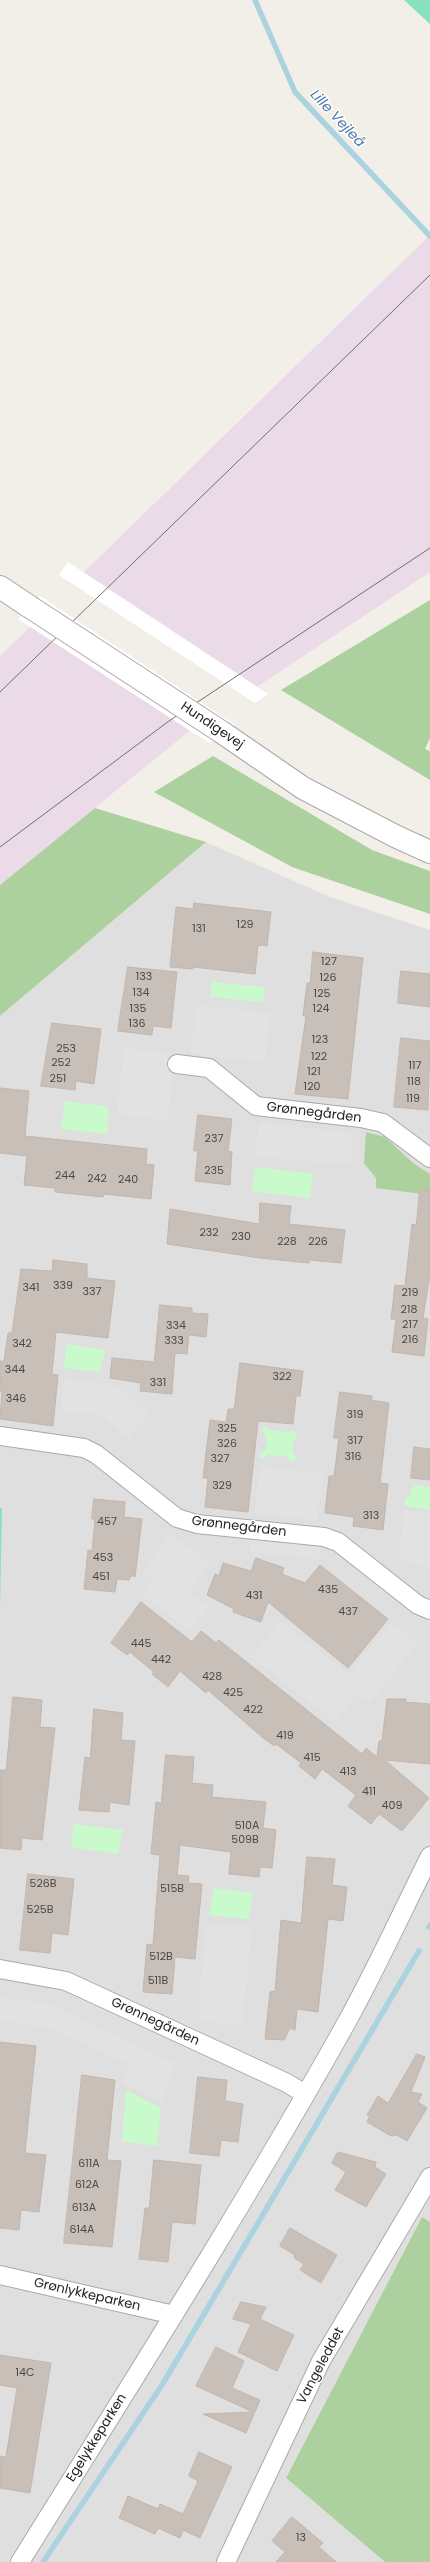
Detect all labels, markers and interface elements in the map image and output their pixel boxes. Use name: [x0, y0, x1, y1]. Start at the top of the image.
water label: Lille Vejleå: [306, 87, 368, 151]
street label: Hundigevej: [177, 699, 247, 753]
house number: 129: [237, 918, 253, 932]
house number: 131: [192, 922, 206, 936]
house number: 127: [321, 955, 337, 969]
house number: 133: [136, 970, 152, 984]
house number: 126: [320, 971, 336, 985]
house number: 134: [133, 986, 149, 1000]
house number: 125: [314, 987, 330, 1001]
house number: 135: [130, 1002, 146, 1016]
house number: 124: [313, 1002, 329, 1016]
house number: 136: [129, 1017, 145, 1031]
house number: 123: [312, 1033, 328, 1047]
house number: 253: [56, 1042, 76, 1056]
house number: 122: [311, 1050, 327, 1064]
house number: 252: [51, 1056, 71, 1070]
house number: 117: [408, 1059, 422, 1073]
house number: 121: [307, 1065, 321, 1079]
house number: 251: [50, 1072, 66, 1086]
house number: 118: [407, 1075, 421, 1089]
house number: 120: [304, 1080, 320, 1094]
house number: 119: [406, 1092, 420, 1106]
street label: Grønnegården: [266, 1099, 362, 1127]
house number: 237: [205, 1132, 223, 1146]
house number: 235: [204, 1164, 224, 1178]
house number: 244: [55, 1169, 75, 1183]
house number: 242: [87, 1172, 107, 1186]
house number: 240: [118, 1173, 138, 1187]
house number: 232: [199, 1226, 219, 1240]
house number: 230: [231, 1230, 251, 1244]
house number: 228: [277, 1235, 297, 1249]
house number: 226: [308, 1235, 328, 1249]
house number: 339: [53, 1279, 73, 1293]
house number: 341: [23, 1281, 39, 1295]
house number: 337: [83, 1285, 101, 1299]
house number: 219: [402, 1286, 418, 1300]
house number: 218: [401, 1303, 417, 1317]
house number: 217: [402, 1318, 418, 1332]
house number: 334: [166, 1319, 186, 1333]
house number: 216: [402, 1333, 418, 1347]
house number: 333: [164, 1334, 184, 1348]
house number: 342: [12, 1337, 32, 1351]
house number: 344: [5, 1363, 25, 1377]
house number: 322: [272, 1370, 292, 1384]
house number: 331: [150, 1376, 166, 1390]
house number: 346: [6, 1392, 26, 1406]
house number: 319: [347, 1408, 363, 1422]
house number: 325: [217, 1422, 237, 1436]
house number: 317: [347, 1434, 363, 1448]
house number: 326: [217, 1437, 237, 1451]
house number: 316: [345, 1450, 361, 1464]
house number: 327: [211, 1452, 229, 1466]
house number: 329: [212, 1479, 232, 1493]
house number: 313: [363, 1509, 379, 1523]
street label: Grønnegården: [191, 1513, 287, 1541]
house number: 457: [97, 1515, 117, 1529]
house number: 453: [93, 1551, 113, 1565]
house number: 451: [92, 1570, 110, 1584]
house number: 435: [318, 1583, 338, 1597]
house number: 431: [246, 1589, 262, 1603]
house number: 437: [338, 1605, 358, 1619]
house number: 445: [131, 1637, 151, 1651]
house number: 442: [151, 1653, 171, 1667]
house number: 428: [202, 1670, 222, 1684]
house number: 425: [223, 1686, 243, 1700]
house number: 422: [243, 1703, 263, 1717]
house number: 419: [276, 1729, 294, 1743]
house number: 415: [303, 1751, 321, 1765]
house number: 413: [340, 1765, 356, 1779]
house number: 411: [362, 1785, 376, 1799]
house number: 409: [382, 1799, 402, 1813]
house number: 510A: [235, 1819, 259, 1833]
house number: 509B: [231, 1833, 259, 1847]
house number: 526B: [30, 1877, 56, 1891]
house number: 515B: [160, 1882, 184, 1896]
house number: 525B: [27, 1903, 53, 1917]
house number: 512B: [149, 1950, 173, 1964]
house number: 511B: [148, 1974, 168, 1988]
street label: Grønnegården: [108, 1995, 202, 2049]
house number: 611A: [78, 2157, 100, 2171]
house number: 612A: [75, 2178, 99, 2192]
house number: 613A: [72, 2201, 96, 2215]
house number: 614A: [70, 2223, 94, 2237]
street label: Grønlykkeparken: [32, 2275, 142, 2315]
street label: Vangeleddet: [294, 2325, 348, 2407]
house number: 14C: [16, 2366, 34, 2380]
street label: Egelykkeparken: [64, 2391, 130, 2485]
house number: 13: [296, 2531, 306, 2545]

